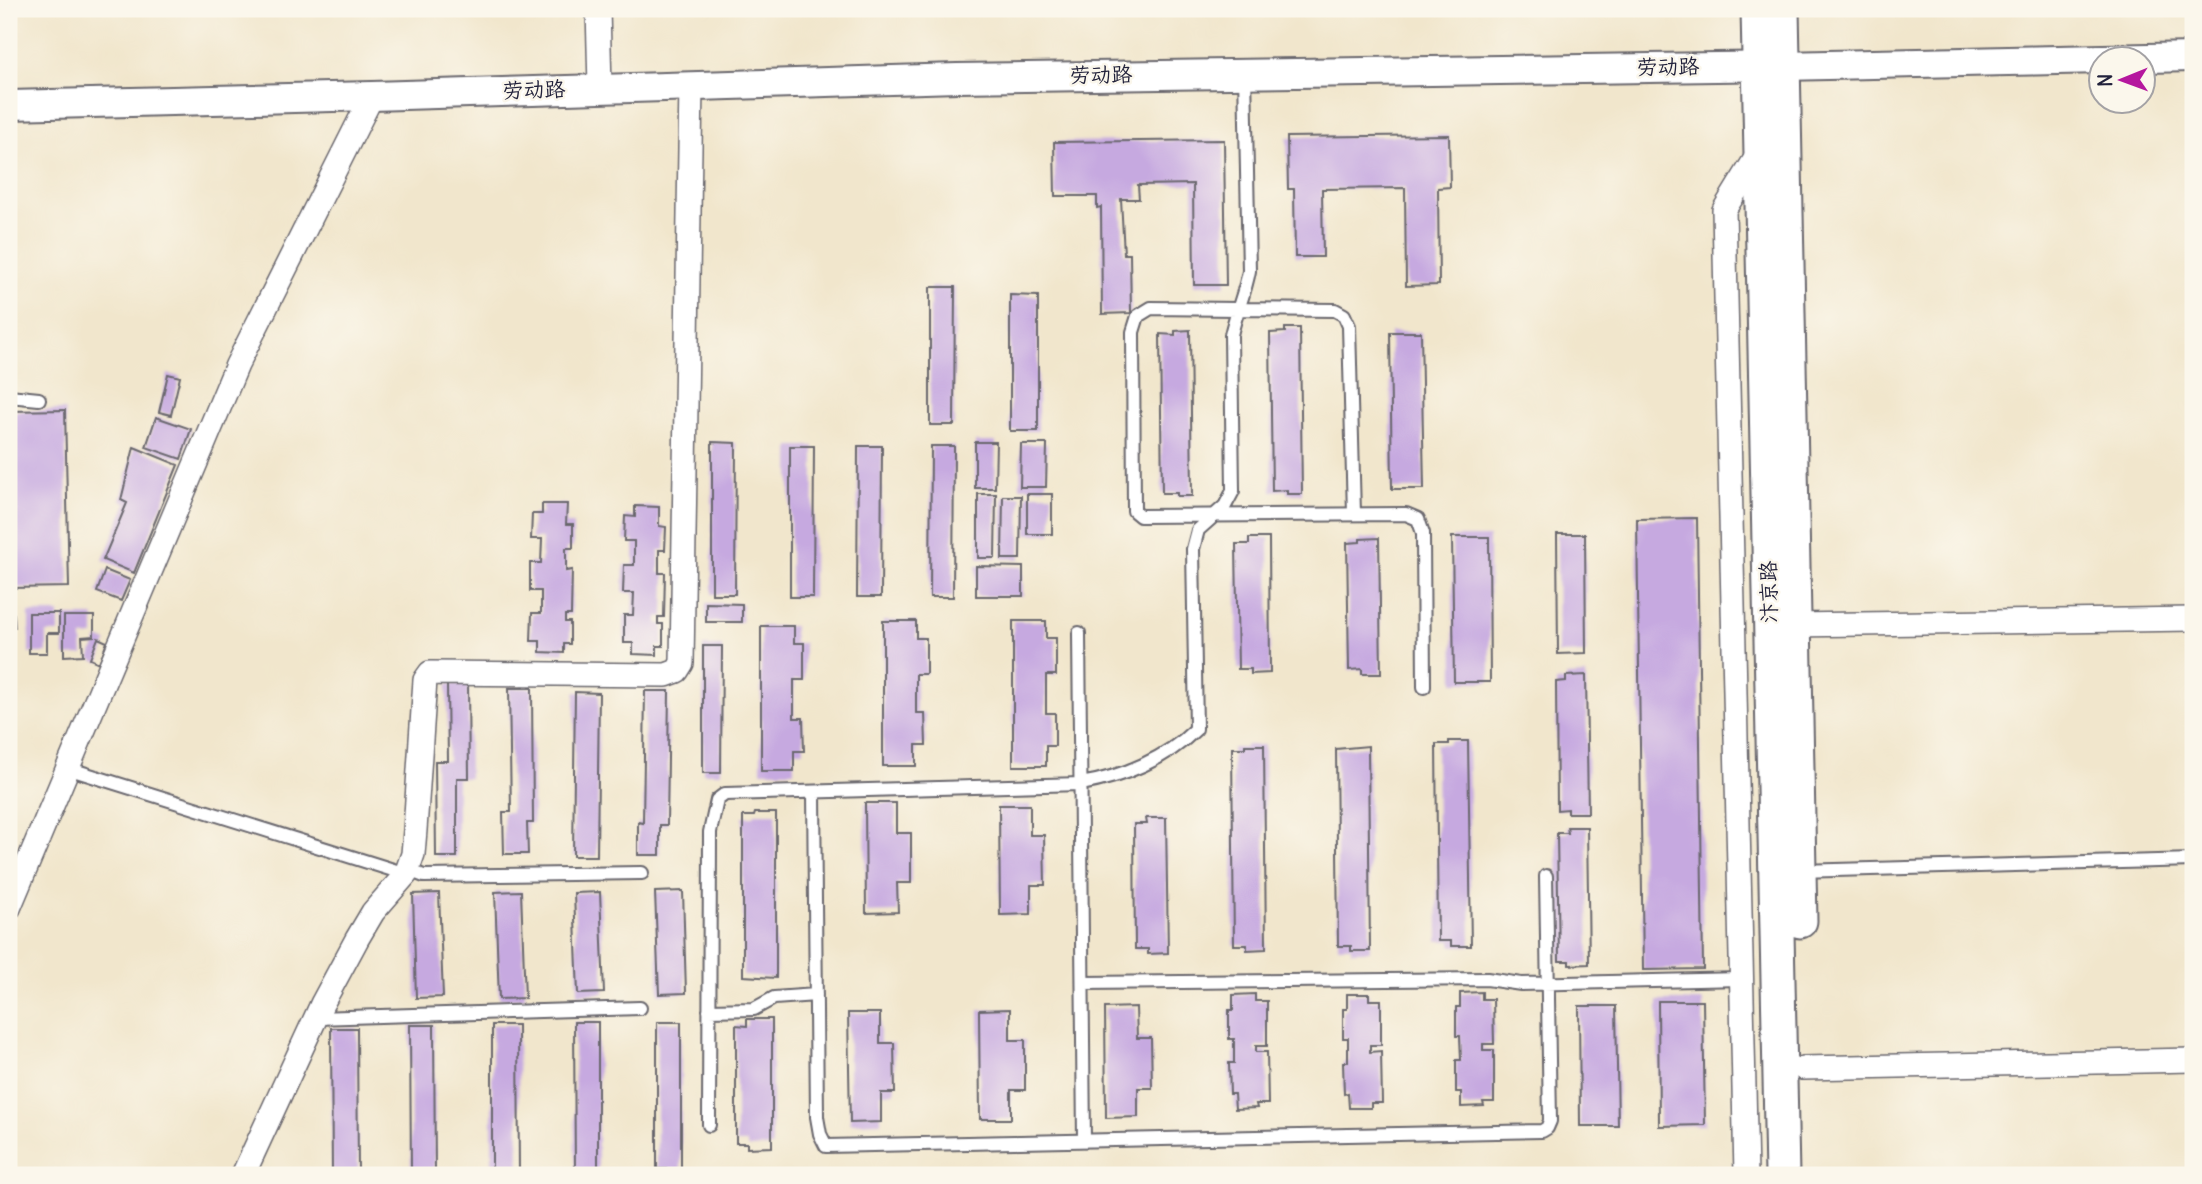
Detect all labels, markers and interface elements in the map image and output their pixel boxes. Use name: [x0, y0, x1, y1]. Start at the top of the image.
north arrow: [2086, 46, 2156, 116]
street label: 劳动路: [1636, 52, 1700, 81]
street label: 劳动路: [1069, 60, 1133, 89]
text: N: [2093, 74, 2117, 87]
street label: 劳动路: [502, 75, 566, 104]
street label: 汴京路: [1754, 560, 1783, 624]

